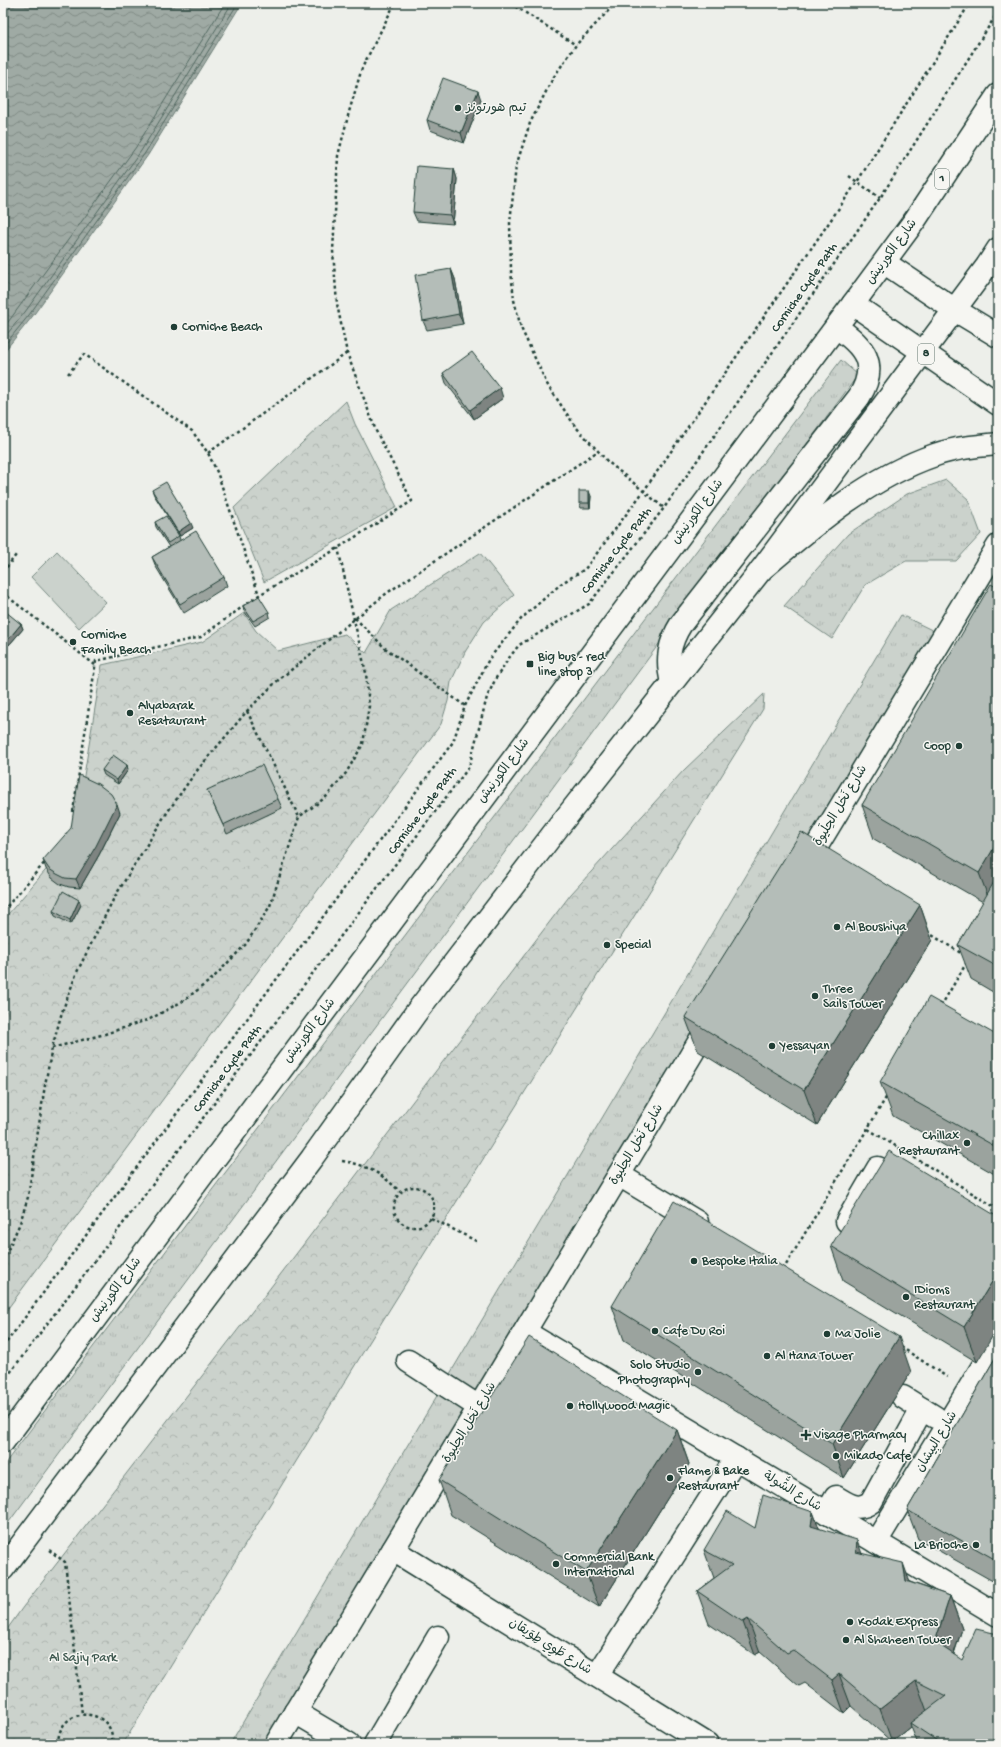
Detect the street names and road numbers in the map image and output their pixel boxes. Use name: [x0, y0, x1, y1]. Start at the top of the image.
road number: 1: [935, 169, 949, 189]
street label: شارع الكورنيش: [863, 216, 921, 288]
street label: Corniche Cycle Path: [769, 240, 841, 336]
road number: 8: [918, 344, 934, 364]
street label: شارع الكورنيش: [669, 477, 727, 547]
street label: Corniche Cycle Path: [579, 505, 655, 597]
street label: شارع الكورنيش: [475, 736, 533, 806]
street label: شارع نَخل الحِلَيوة: [809, 761, 871, 849]
street label: Corniche Cycle Path: [385, 764, 461, 858]
street label: شارع الكورنيش: [281, 996, 339, 1066]
street label: Corniche Cycle Path: [190, 1022, 266, 1116]
street label: شارع نَخل الحِلَيوة: [605, 1100, 667, 1188]
street label: شارع الكورنيش: [87, 1255, 145, 1325]
street label: شارع نَخل الحِلَيوة: [438, 1378, 500, 1466]
street label: شارع البِيشان: [913, 1409, 962, 1476]
street label: شارع الشُّولة: [760, 1464, 827, 1515]
street label: شارع طَوِي طِوَيقان: [505, 1616, 594, 1679]

